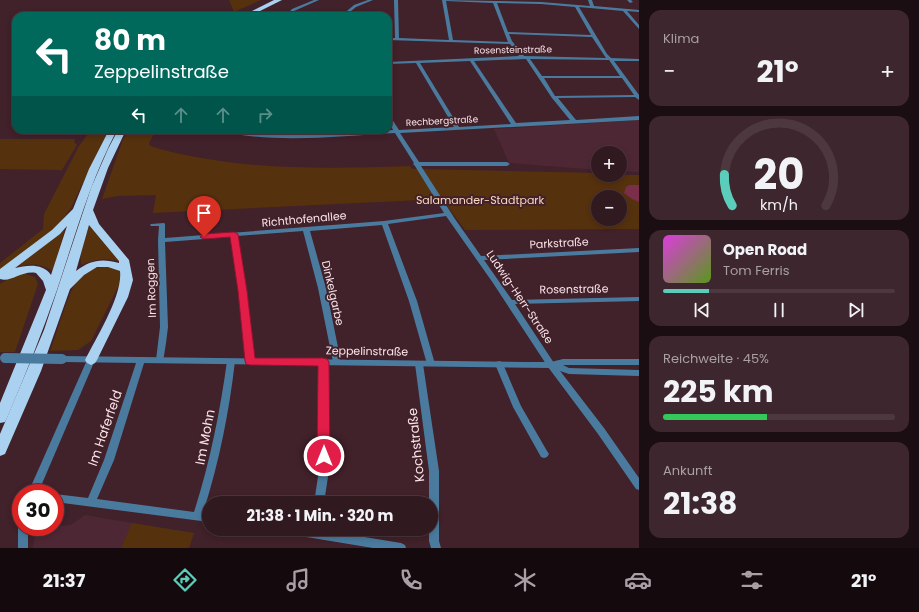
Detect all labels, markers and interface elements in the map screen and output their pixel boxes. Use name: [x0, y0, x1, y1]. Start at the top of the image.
text: 80 m: [94, 21, 166, 60]
icon: left: [28, 28, 80, 80]
text: Klima: [663, 29, 699, 48]
street label: Rosensteinstraße: [474, 43, 552, 57]
text: 21°: [756, 50, 799, 93]
text: −: [663, 56, 675, 87]
text: +: [880, 56, 895, 87]
text: Zeppelinstraße: [94, 59, 229, 84]
icon: left: [128, 104, 150, 126]
icon: ahead: [170, 104, 192, 126]
icon: ahead: [212, 104, 234, 126]
icon: right: [254, 104, 276, 126]
street label: Rechbergstraße: [405, 113, 479, 129]
text: 20: [754, 145, 804, 204]
map controls: [591, 146, 627, 226]
button: +: [591, 146, 627, 182]
button: −: [591, 190, 627, 226]
park label: Salamander-Stadtpark: [416, 192, 544, 208]
text: km/h: [760, 195, 798, 215]
pin: [187, 196, 221, 237]
icon: arrive: [193, 202, 215, 224]
street label: Richthofenallee: [261, 207, 347, 231]
street label: Parkstraße: [529, 233, 589, 253]
text: Open Road: [723, 239, 807, 260]
street label: Ludwig-Herr-Straße: [483, 247, 557, 347]
street label: Im Roggen: [142, 258, 160, 318]
street label: Dinkelgarbe: [318, 259, 348, 327]
text: Tom Ferris: [723, 261, 790, 280]
street label: Rosenstraße: [539, 280, 609, 298]
icon: previous: [691, 299, 713, 321]
icon: pause: [768, 299, 790, 321]
icon: next: [845, 299, 867, 321]
street label: Zeppelinstraße: [326, 342, 409, 360]
text: Reichweite · 45%: [663, 349, 769, 368]
text: 225 km: [663, 370, 773, 413]
street label: Im Haferfeld: [83, 387, 127, 469]
street label: Kochstraße: [403, 407, 429, 483]
street label: Im Mohn: [190, 408, 220, 466]
position arrow: [303, 435, 345, 477]
text: Ankunft: [663, 461, 712, 480]
text: 21:38: [663, 482, 738, 525]
speed limit sign: 30: [12, 484, 64, 536]
text: 21:38 · 1 Min. · 320 m: [247, 505, 393, 526]
icon: directions: [171, 566, 199, 594]
icon: music: [284, 566, 312, 594]
icon: phone: [397, 566, 425, 594]
icon: climate: [511, 566, 539, 594]
icon: car: [624, 566, 652, 594]
icon: filters: [738, 566, 766, 594]
text: 21:37: [43, 568, 85, 593]
text: 21°: [851, 568, 876, 593]

